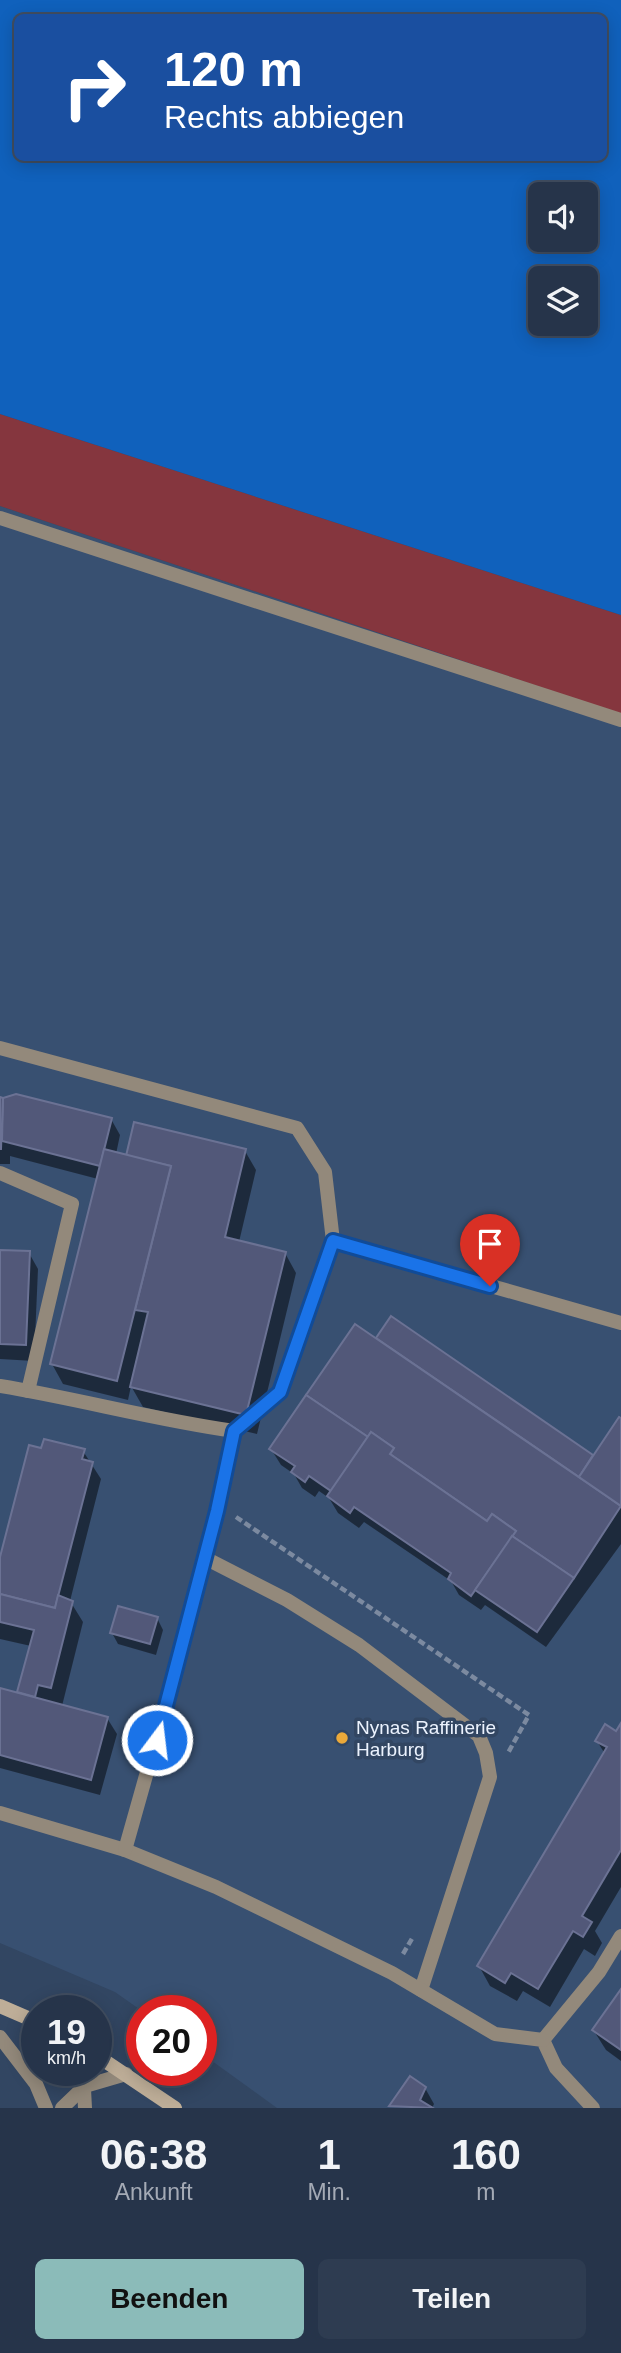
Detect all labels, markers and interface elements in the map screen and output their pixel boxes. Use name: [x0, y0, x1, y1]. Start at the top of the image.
icon: right: [49, 42, 140, 133]
text: 120 m: [164, 42, 303, 96]
text: Rechts abbiegen: [164, 99, 404, 135]
map controls: [528, 182, 598, 336]
button: sound: [528, 182, 598, 252]
button: layers: [528, 266, 598, 336]
pin: [460, 1214, 520, 1286]
icon: arrive: [471, 1225, 509, 1263]
position arrow: [120, 1703, 194, 1777]
place label: Nynas Raffinerie Harburg: [356, 1717, 496, 1760]
marker: Nynas Raffinerie Harburg: [334, 1730, 350, 1746]
speed limit sign: 20: [126, 1995, 217, 2086]
text: 19: [47, 2012, 86, 2051]
text: km/h: [47, 2048, 86, 2068]
text: 06:38: [100, 2131, 207, 2178]
text: 1: [317, 2131, 341, 2178]
text: 160: [451, 2131, 521, 2178]
text: Ankunft: [115, 2179, 193, 2205]
text: Min.: [307, 2179, 351, 2205]
text: m: [476, 2179, 496, 2205]
button: Beenden: [35, 2259, 304, 2339]
button: Teilen: [318, 2259, 586, 2339]

